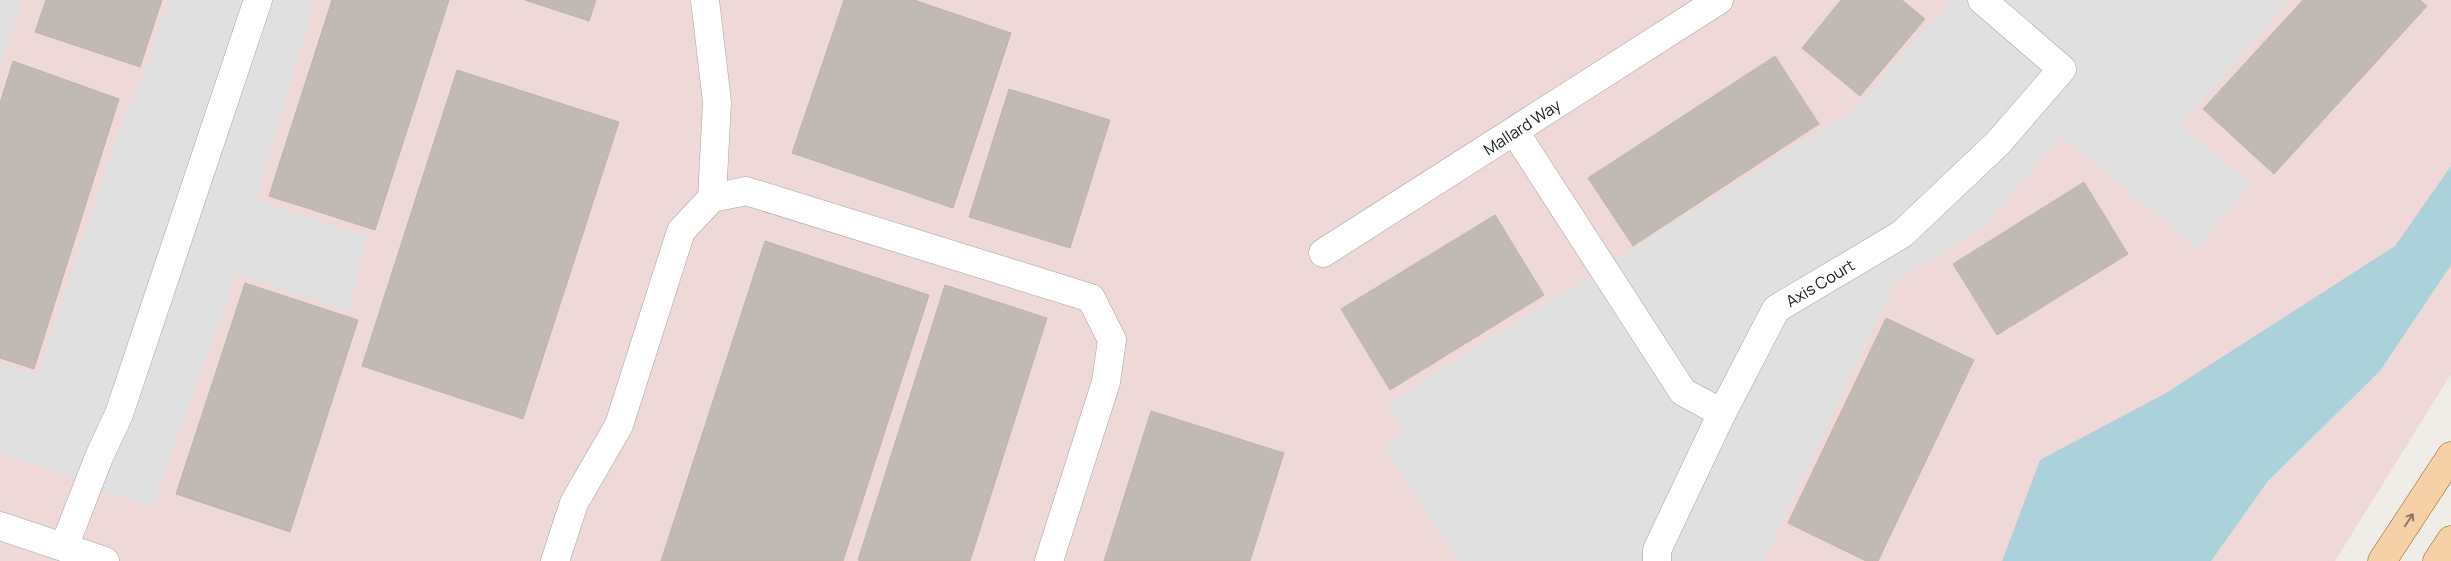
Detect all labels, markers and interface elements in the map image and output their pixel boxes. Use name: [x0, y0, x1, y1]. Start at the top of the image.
street label: Mallard Way: [1479, 93, 1565, 160]
street label: Axis Court: [1782, 254, 1858, 312]
one-way arrow: [2404, 514, 2414, 528]

